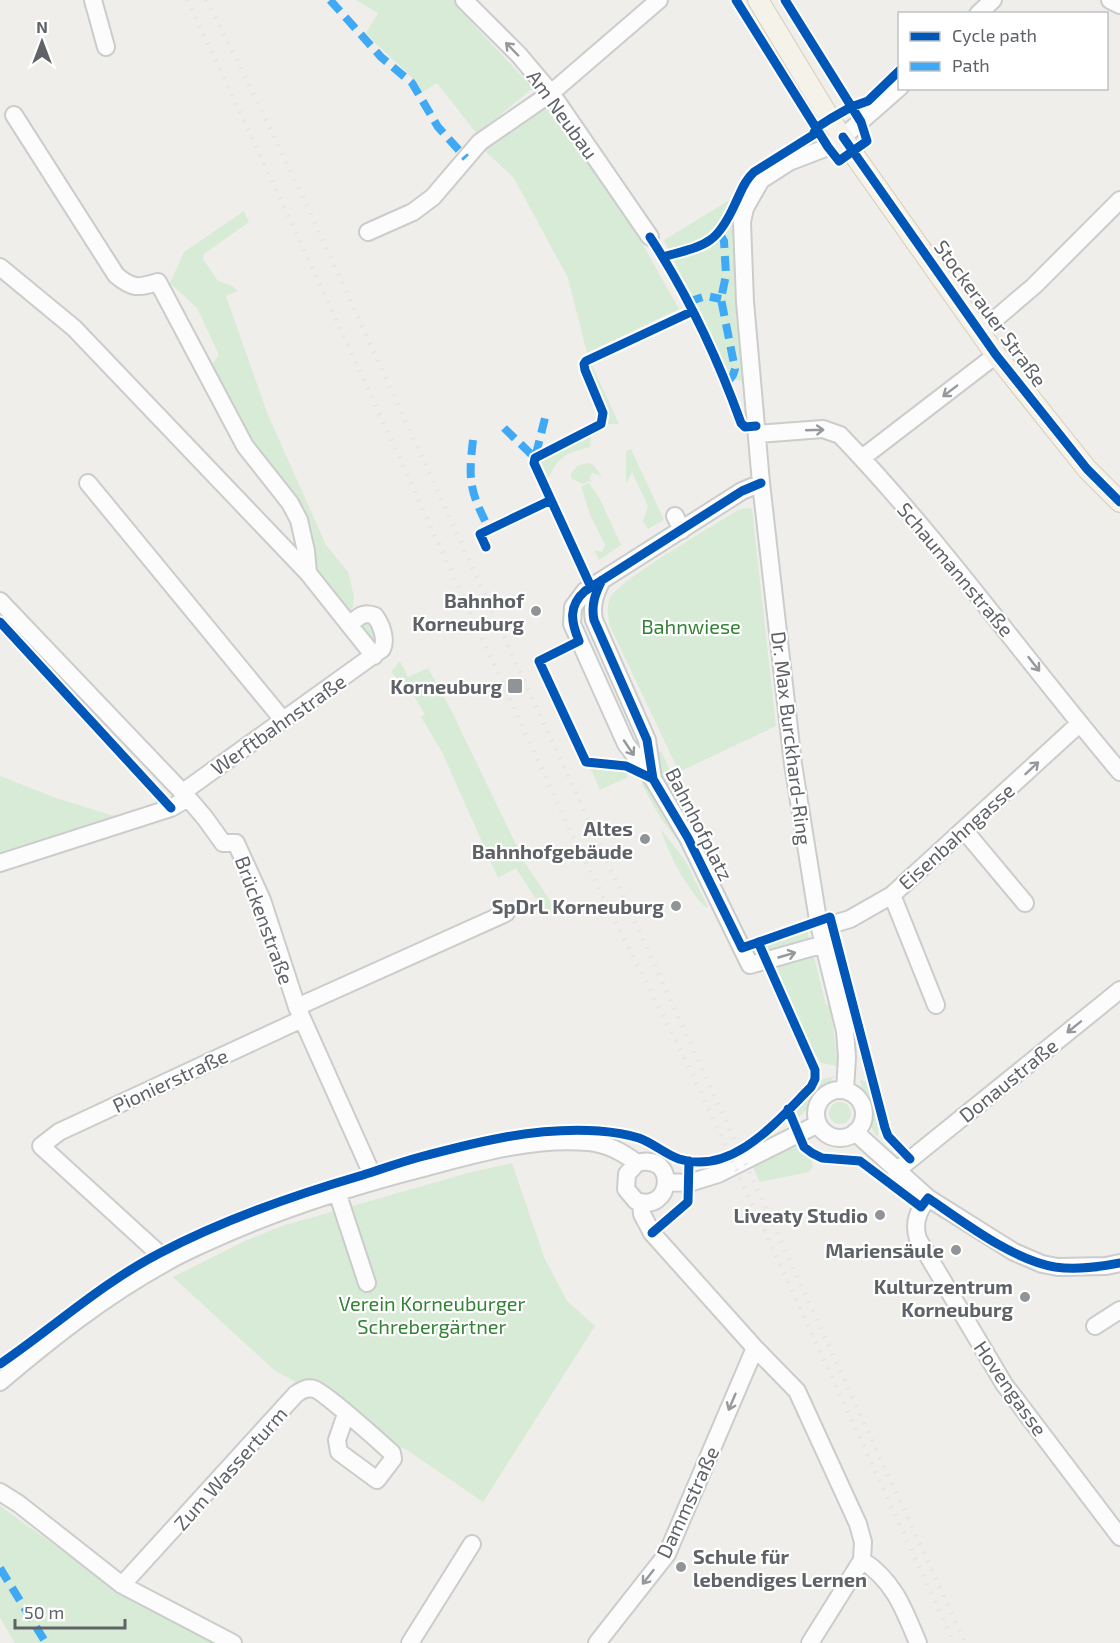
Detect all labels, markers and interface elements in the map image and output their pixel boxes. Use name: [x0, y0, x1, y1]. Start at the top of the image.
north arrow: [12, 12, 72, 72]
legend: [898, 12, 1108, 90]
text: N: [36, 17, 48, 36]
text: Cycle path: [952, 24, 1037, 46]
one-way arrow: [505, 41, 520, 56]
text: Path: [952, 54, 990, 76]
street label: Am Neubau: [523, 65, 603, 163]
street label: Stockerauer Straße: [930, 235, 1052, 391]
one-way arrow: [942, 384, 958, 397]
one-way arrow: [804, 424, 824, 435]
street label: Schaumannstraße: [893, 497, 1019, 641]
place label: Bahnhof Korneuburg: [412, 588, 525, 635]
marker: Bahnhof Korneuburg: [529, 604, 543, 618]
park label: Bahnwiese: [641, 614, 741, 638]
street label: Dr. Max Burckhard-Ring: [767, 630, 817, 846]
one-way arrow: [1027, 656, 1040, 672]
street label: Werftbahnstraße: [206, 669, 350, 779]
place label: Korneuburg: [390, 674, 502, 698]
marker: Korneuburg: [506, 677, 524, 695]
one-way arrow: [623, 740, 635, 756]
one-way arrow: [1024, 761, 1039, 775]
street label: Bahnhofplatz: [661, 764, 739, 884]
street label: Eisenbahngasse: [893, 778, 1019, 894]
place label: Altes Bahnhofgebäude: [472, 816, 633, 863]
marker: Altes Bahnhofgebäude: [638, 832, 652, 846]
street label: Brückenstraße: [231, 853, 299, 987]
place label: SpDrL Korneuburg: [492, 894, 664, 918]
marker: SpDrL Korneuburg: [669, 899, 683, 913]
one-way arrow: [777, 949, 796, 960]
one-way arrow: [1067, 1020, 1083, 1033]
street label: Donaustraße: [954, 1033, 1062, 1127]
street label: Pionierstraße: [109, 1043, 231, 1117]
place label: Liveaty Studio: [734, 1203, 868, 1228]
marker: Liveaty Studio: [873, 1208, 887, 1222]
place label: Mariensäule: [825, 1238, 944, 1262]
marker: Mariensäule: [949, 1243, 963, 1257]
place label: Kulturzentrum Korneuburg: [874, 1274, 1013, 1321]
marker: Kulturzentrum Korneuburg: [1018, 1290, 1032, 1304]
park label: Verein Korneuburger Schrebergärtner: [339, 1291, 525, 1338]
street label: Hovengasse: [969, 1336, 1053, 1440]
one-way arrow: [726, 1392, 737, 1411]
street label: Zum Wasserturm: [168, 1401, 292, 1535]
street label: Dammstraße: [651, 1442, 723, 1562]
place label: Schule für lebendiges Lernen: [693, 1544, 867, 1591]
marker: Schule für lebendiges Lernen: [674, 1560, 688, 1574]
one-way arrow: [642, 1569, 655, 1585]
scale bar: [15, 1592, 124, 1630]
text: 50 m: [24, 1601, 64, 1623]

